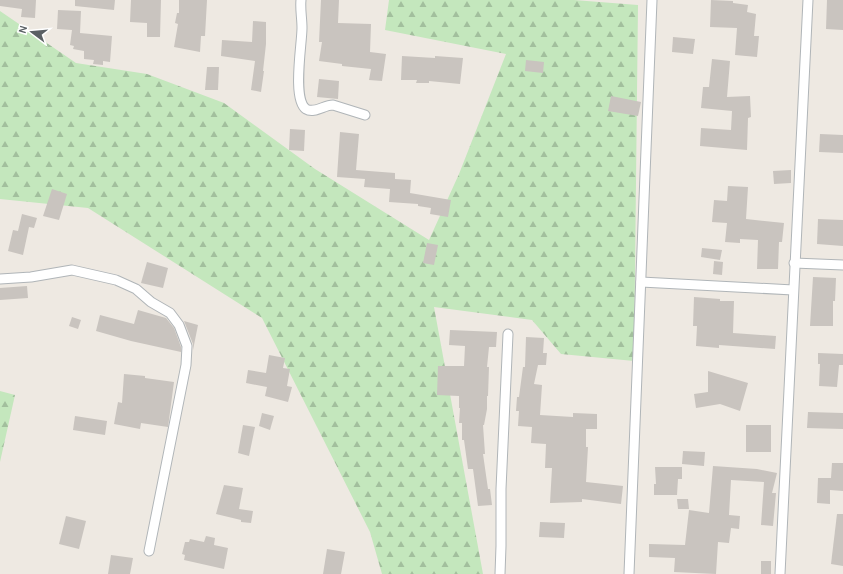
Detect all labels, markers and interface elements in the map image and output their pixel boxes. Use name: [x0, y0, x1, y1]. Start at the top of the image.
north arrow: [12, 12, 52, 52]
text: N: [16, 24, 30, 35]

